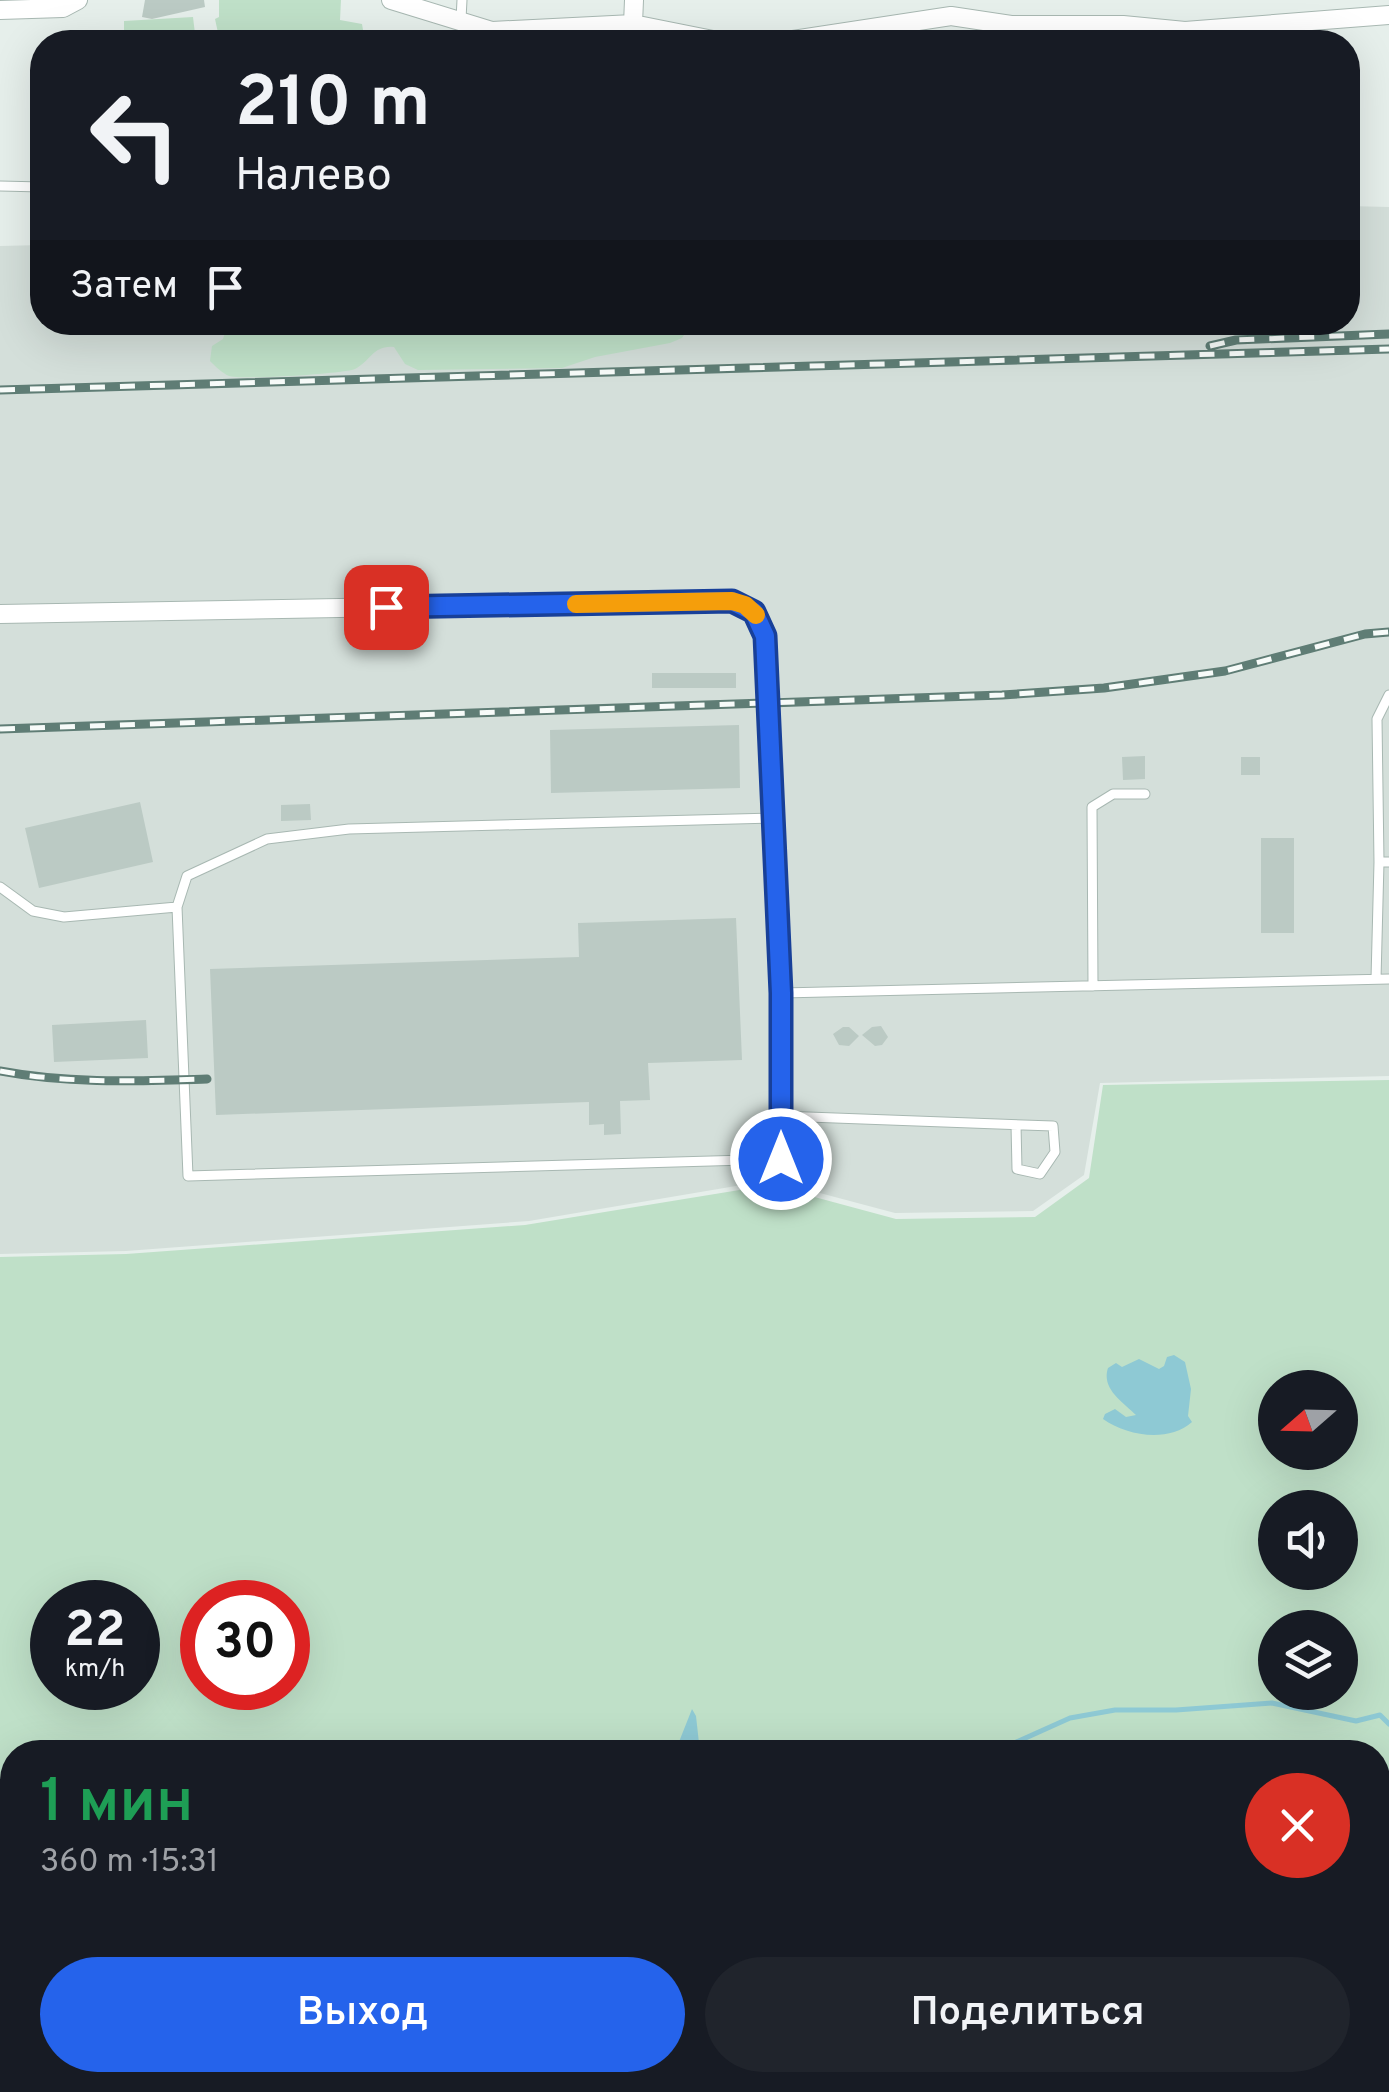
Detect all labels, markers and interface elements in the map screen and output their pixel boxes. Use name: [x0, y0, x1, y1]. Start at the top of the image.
text: 210 m: [235, 62, 431, 151]
icon: left: [70, 70, 200, 200]
text: Налево: [235, 149, 392, 206]
icon: arrive: [198, 260, 253, 315]
text: Затем: [70, 263, 178, 312]
pin: [344, 565, 429, 650]
icon: arrive: [359, 580, 414, 635]
position arrow: [729, 1107, 833, 1211]
north arrow: [1258, 1370, 1358, 1470]
map controls: [1258, 1370, 1358, 1710]
button: sound: [1258, 1490, 1358, 1590]
speed limit sign: 30: [180, 1580, 310, 1710]
text: 22: [64, 1601, 126, 1664]
button: layers: [1258, 1610, 1358, 1710]
text: km/h: [65, 1654, 125, 1686]
text: 1 мин: [40, 1767, 193, 1843]
button: close: [1245, 1773, 1350, 1878]
text: 360 m · 15:31: [40, 1843, 219, 1883]
button: Выход: [40, 1957, 685, 2072]
button: Поделиться: [705, 1957, 1350, 2072]

